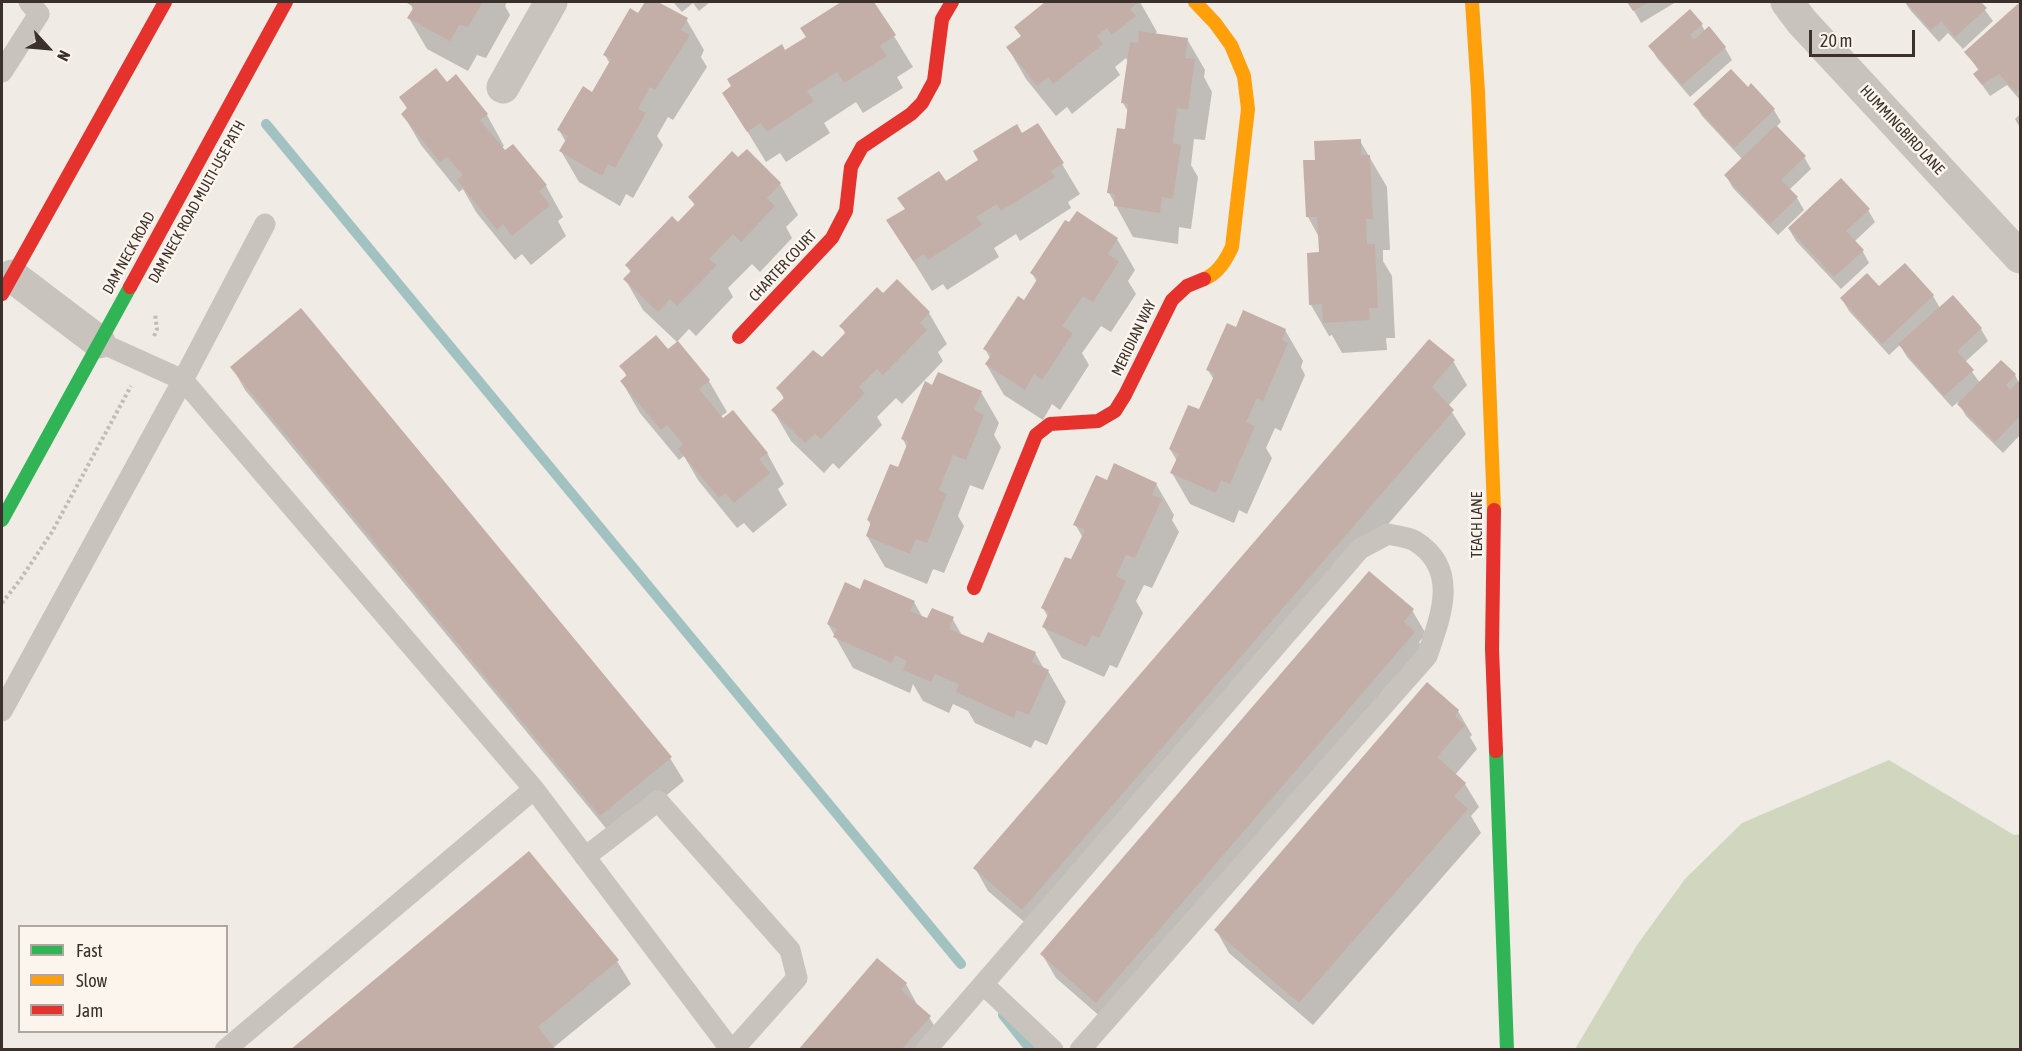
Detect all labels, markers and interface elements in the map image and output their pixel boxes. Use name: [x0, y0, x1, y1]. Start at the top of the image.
north arrow: [18, 18, 78, 78]
scale bar: [1812, 18, 1918, 56]
text: 20 m: [1820, 30, 1852, 51]
text: N: [54, 48, 74, 64]
street label: HUMMINGBIRD LANE: [1856, 82, 1948, 178]
street label: DAM NECK ROAD MULTI-USE PATH: [145, 118, 249, 286]
street label: DAM NECK ROAD: [99, 209, 159, 297]
street label: CHARTER COURT: [745, 227, 821, 305]
street label: MERIDIAN WAY: [1108, 297, 1160, 379]
street label: TEACH LANE: [1468, 492, 1486, 558]
legend: [18, 925, 228, 1033]
text: Fast: [76, 940, 103, 961]
text: Slow: [76, 970, 107, 991]
text: Jam: [76, 1000, 103, 1021]

